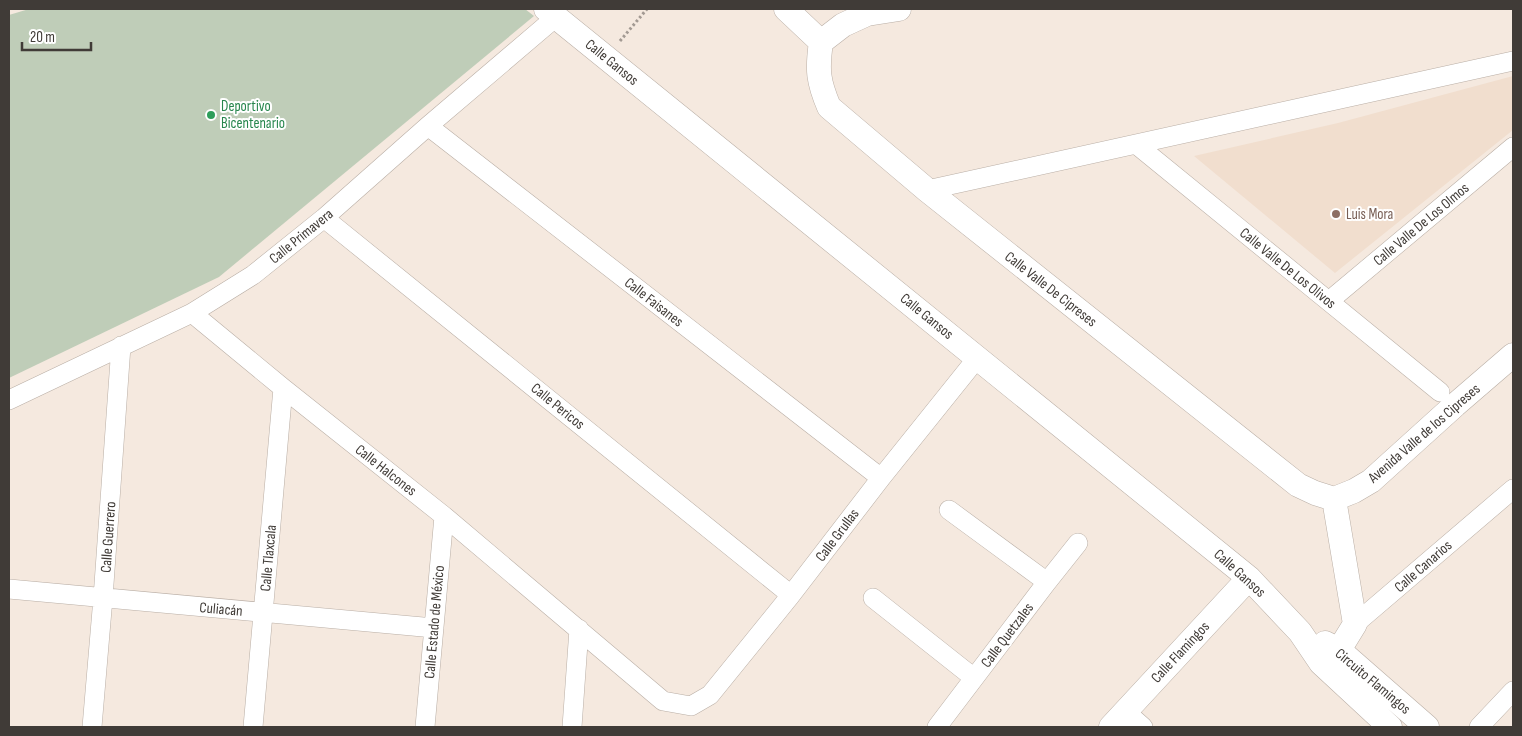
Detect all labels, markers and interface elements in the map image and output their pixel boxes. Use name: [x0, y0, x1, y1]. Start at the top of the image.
scale bar: [22, 20, 91, 52]
text: 20 m: [30, 28, 55, 47]
street label: Calle Gansos: [581, 35, 642, 90]
place label: Deportivo Bicentenario: [221, 97, 285, 133]
marker: Deportivo Bicentenario: [205, 109, 217, 121]
street label: Calle Valle De Los Olmos: [1369, 179, 1473, 270]
street label: Calle Primavera: [265, 205, 337, 268]
place label: Luis Mora: [1346, 205, 1394, 224]
marker: Luis Mora: [1330, 208, 1342, 220]
street label: Calle Valle De Los Olivos: [1236, 224, 1340, 313]
street label: Calle Valle De Cipreses: [1001, 247, 1101, 331]
street label: Calle Faisanes: [620, 273, 687, 331]
street label: Calle Gansos: [896, 289, 957, 344]
street label: Calle Pericos: [527, 379, 588, 434]
street label: Avenida Valle de los Cipreses: [1364, 380, 1484, 488]
street label: Calle Halcones: [351, 440, 420, 500]
street label: Calle Guerrero: [97, 501, 120, 573]
street label: Calle Grullas: [811, 505, 864, 566]
street label: Calle Tlaxcala: [256, 524, 281, 592]
street label: Calle Canarios: [1390, 536, 1456, 597]
street label: Calle Gansos: [1210, 545, 1270, 602]
street label: Calle Estado de México: [420, 565, 449, 679]
street label: Culiacán: [199, 598, 243, 621]
street label: Calle Quetzales: [977, 599, 1038, 672]
street label: Calle Flamingos: [1147, 618, 1214, 687]
street label: Circuito Flamingos: [1331, 644, 1414, 719]

